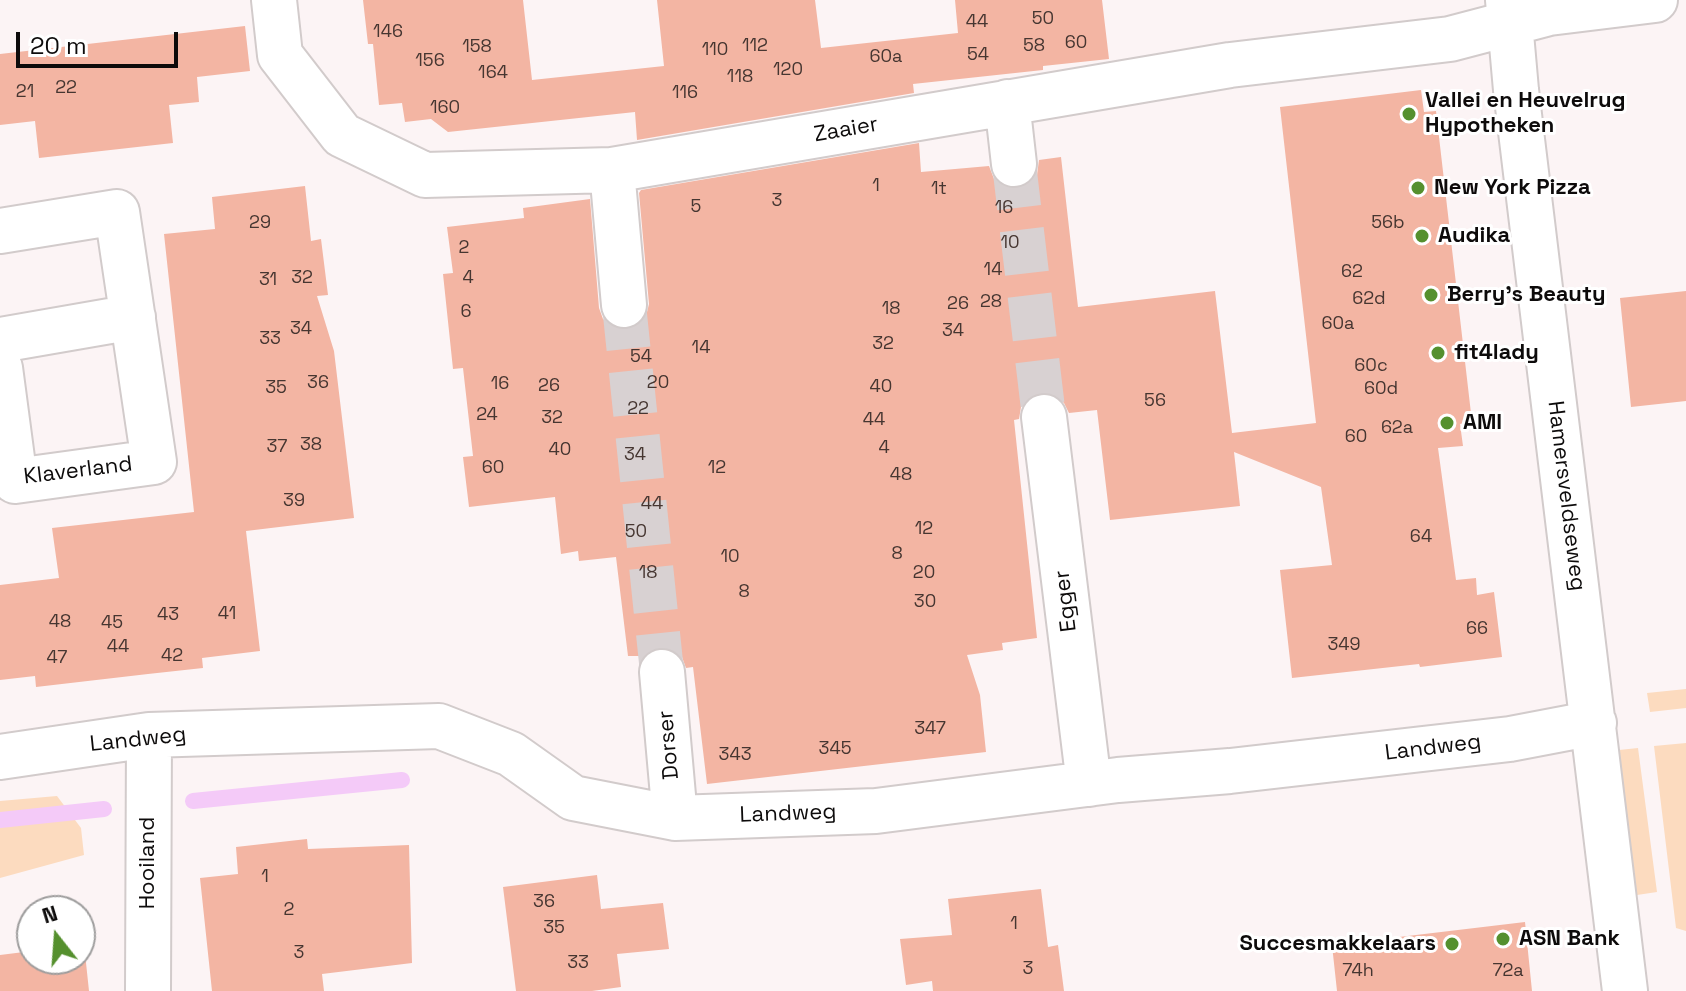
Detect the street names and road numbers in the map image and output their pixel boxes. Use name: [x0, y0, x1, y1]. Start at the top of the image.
street label: Zaaier: [812, 111, 880, 149]
street label: Hamersveldseweg: [1541, 399, 1591, 593]
street label: Klaverland: [22, 451, 134, 491]
street label: Egger: [1049, 569, 1083, 633]
street label: Dorser: [653, 709, 685, 781]
street label: Landweg: [88, 722, 188, 758]
street label: Landweg: [1383, 729, 1483, 767]
street label: Landweg: [739, 799, 837, 829]
street label: Hooiland: [135, 817, 161, 909]

